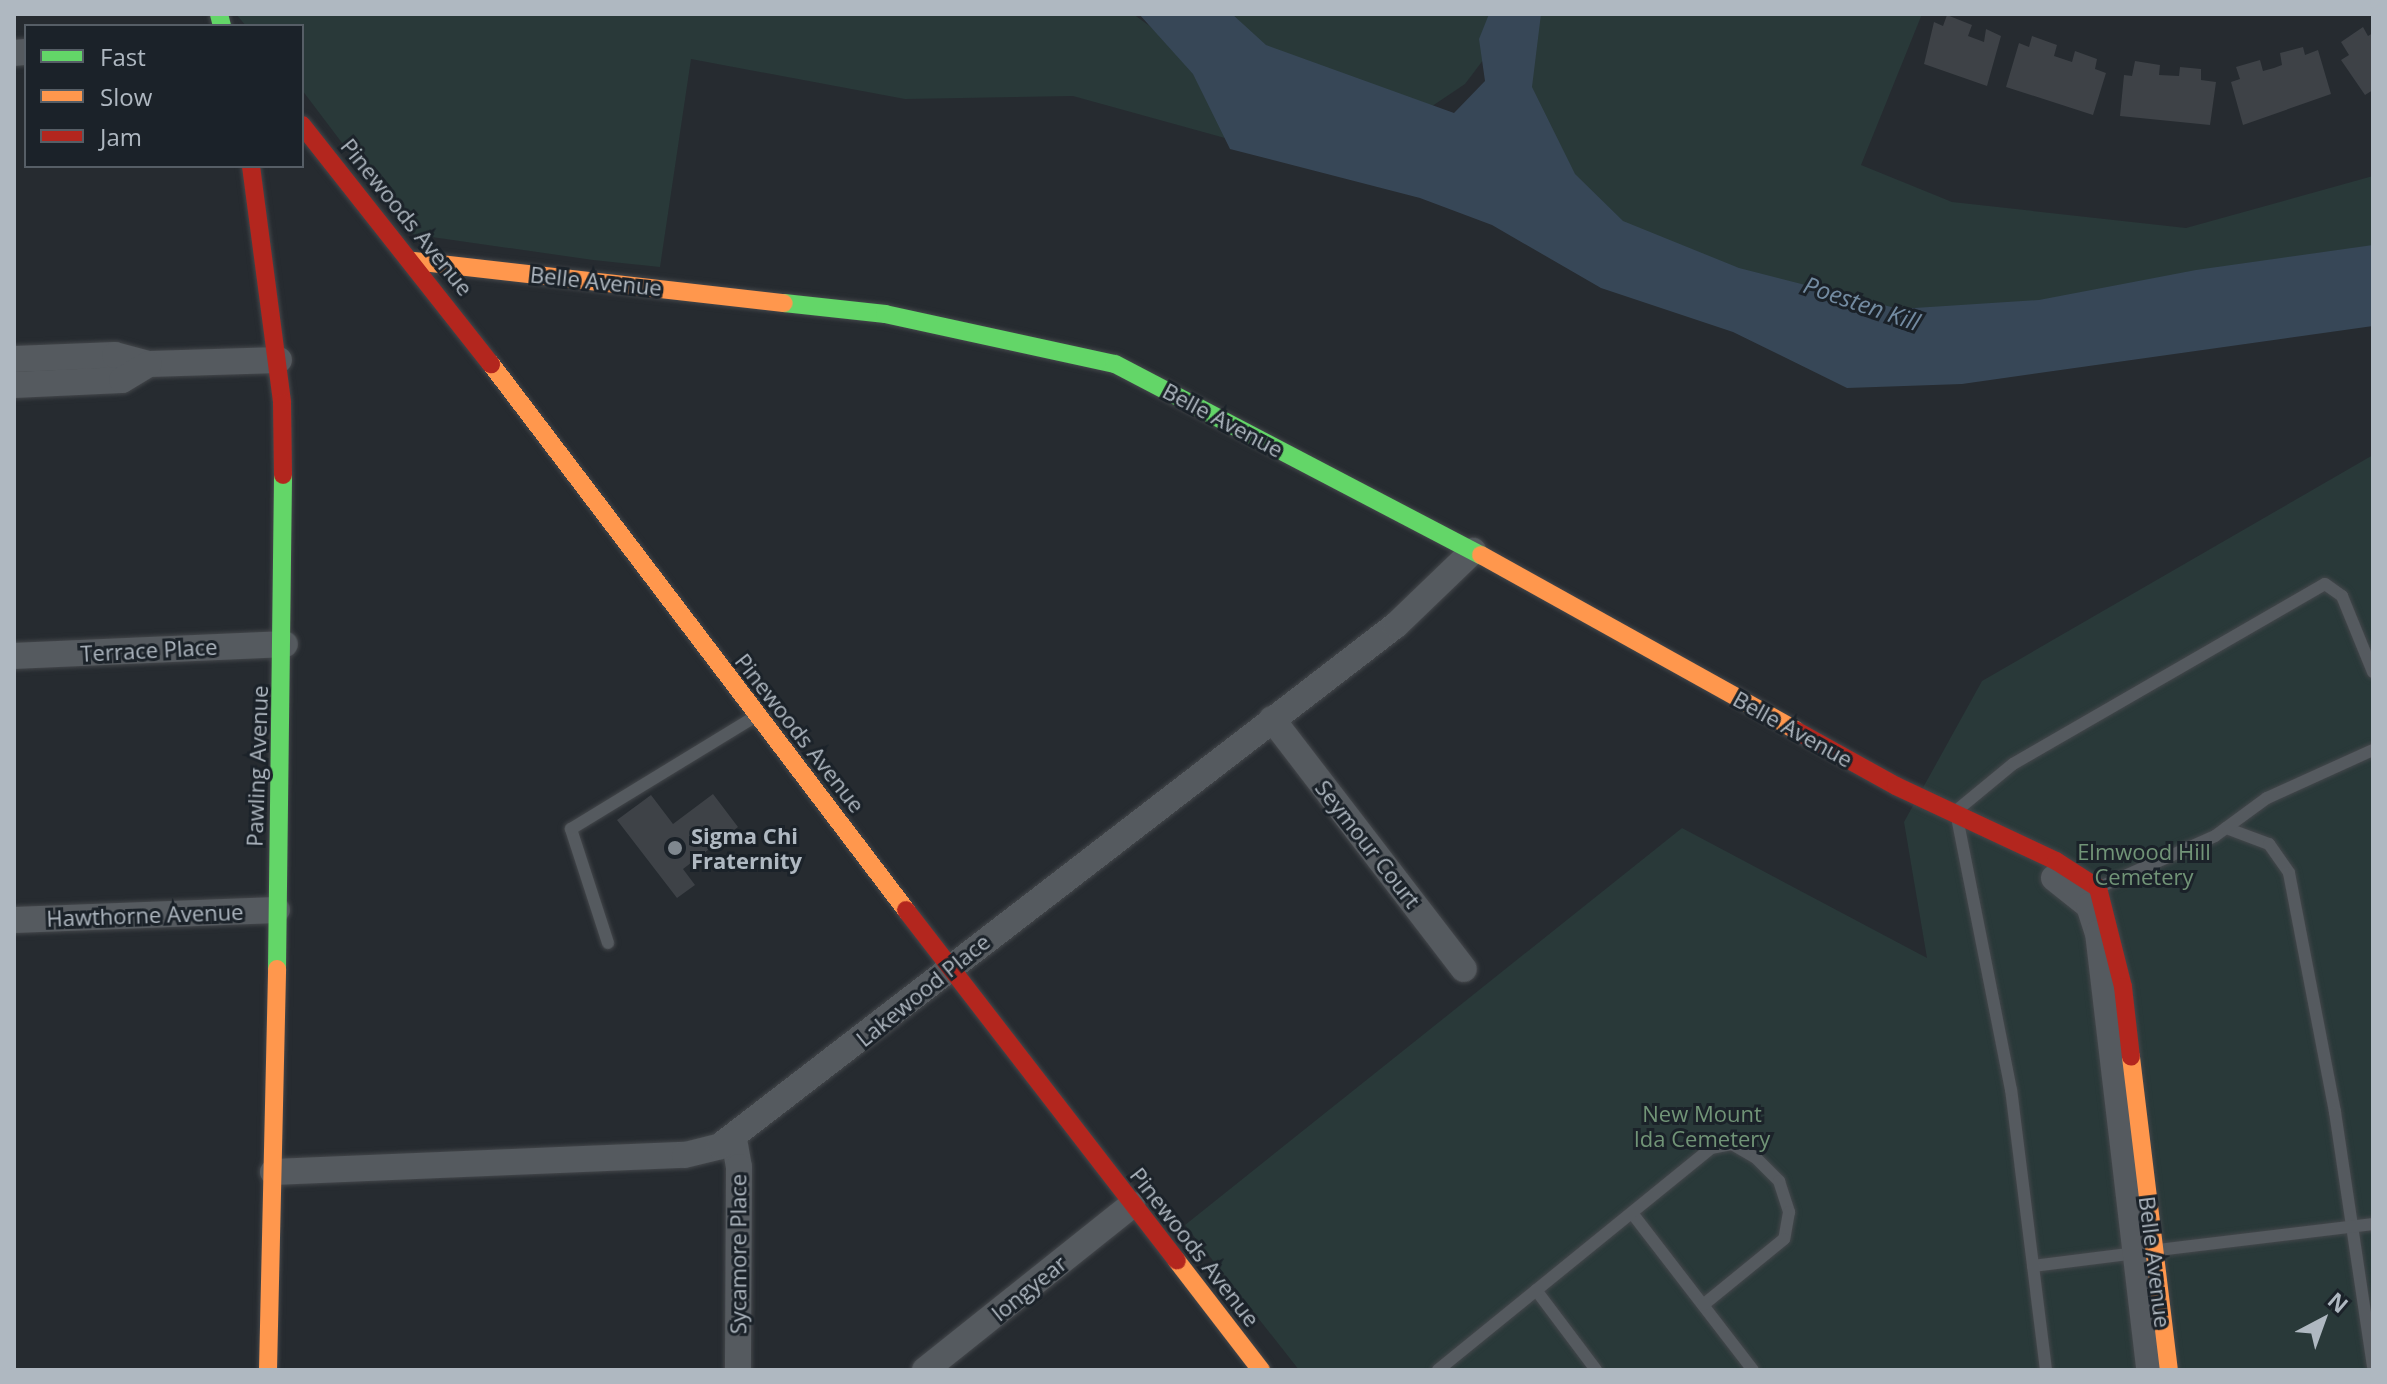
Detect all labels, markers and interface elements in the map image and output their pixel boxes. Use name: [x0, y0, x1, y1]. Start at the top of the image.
legend: [24, 24, 304, 168]
text: Fast: [100, 40, 146, 73]
text: Slow: [100, 80, 152, 113]
text: Jam: [100, 120, 142, 153]
street label: Pinewoods Avenue: [336, 133, 478, 301]
street label: Belle Avenue: [529, 261, 663, 301]
water label: Poesten Kill: [1800, 270, 1924, 336]
street label: Belle Avenue: [1158, 377, 1288, 463]
street label: Terrace Place: [80, 633, 218, 667]
street label: Pinewoods Avenue: [730, 648, 870, 818]
street label: Pawling Avenue: [241, 685, 273, 847]
street label: Belle Avenue: [1729, 685, 1857, 773]
street label: Seymour Court: [1310, 775, 1426, 913]
place label: Sigma Chi Fraternity: [691, 822, 802, 874]
park label: Elmwood Hill Cemetery: [2077, 838, 2211, 890]
marker: Sigma Chi Fraternity: [666, 839, 684, 857]
street label: Hawthorne Avenue: [46, 898, 244, 932]
street label: Lakewood Place: [851, 928, 995, 1052]
park label: New Mount Ida Cemetery: [1634, 1100, 1770, 1152]
street label: Pinewoods Avenue: [1125, 1162, 1265, 1332]
street label: Sycamore Place: [725, 1174, 751, 1334]
street label: Belle Avenue: [2134, 1195, 2176, 1329]
street label: longyear: [986, 1250, 1072, 1326]
north arrow: [2283, 1280, 2363, 1360]
text: N: [2322, 1285, 2355, 1319]

